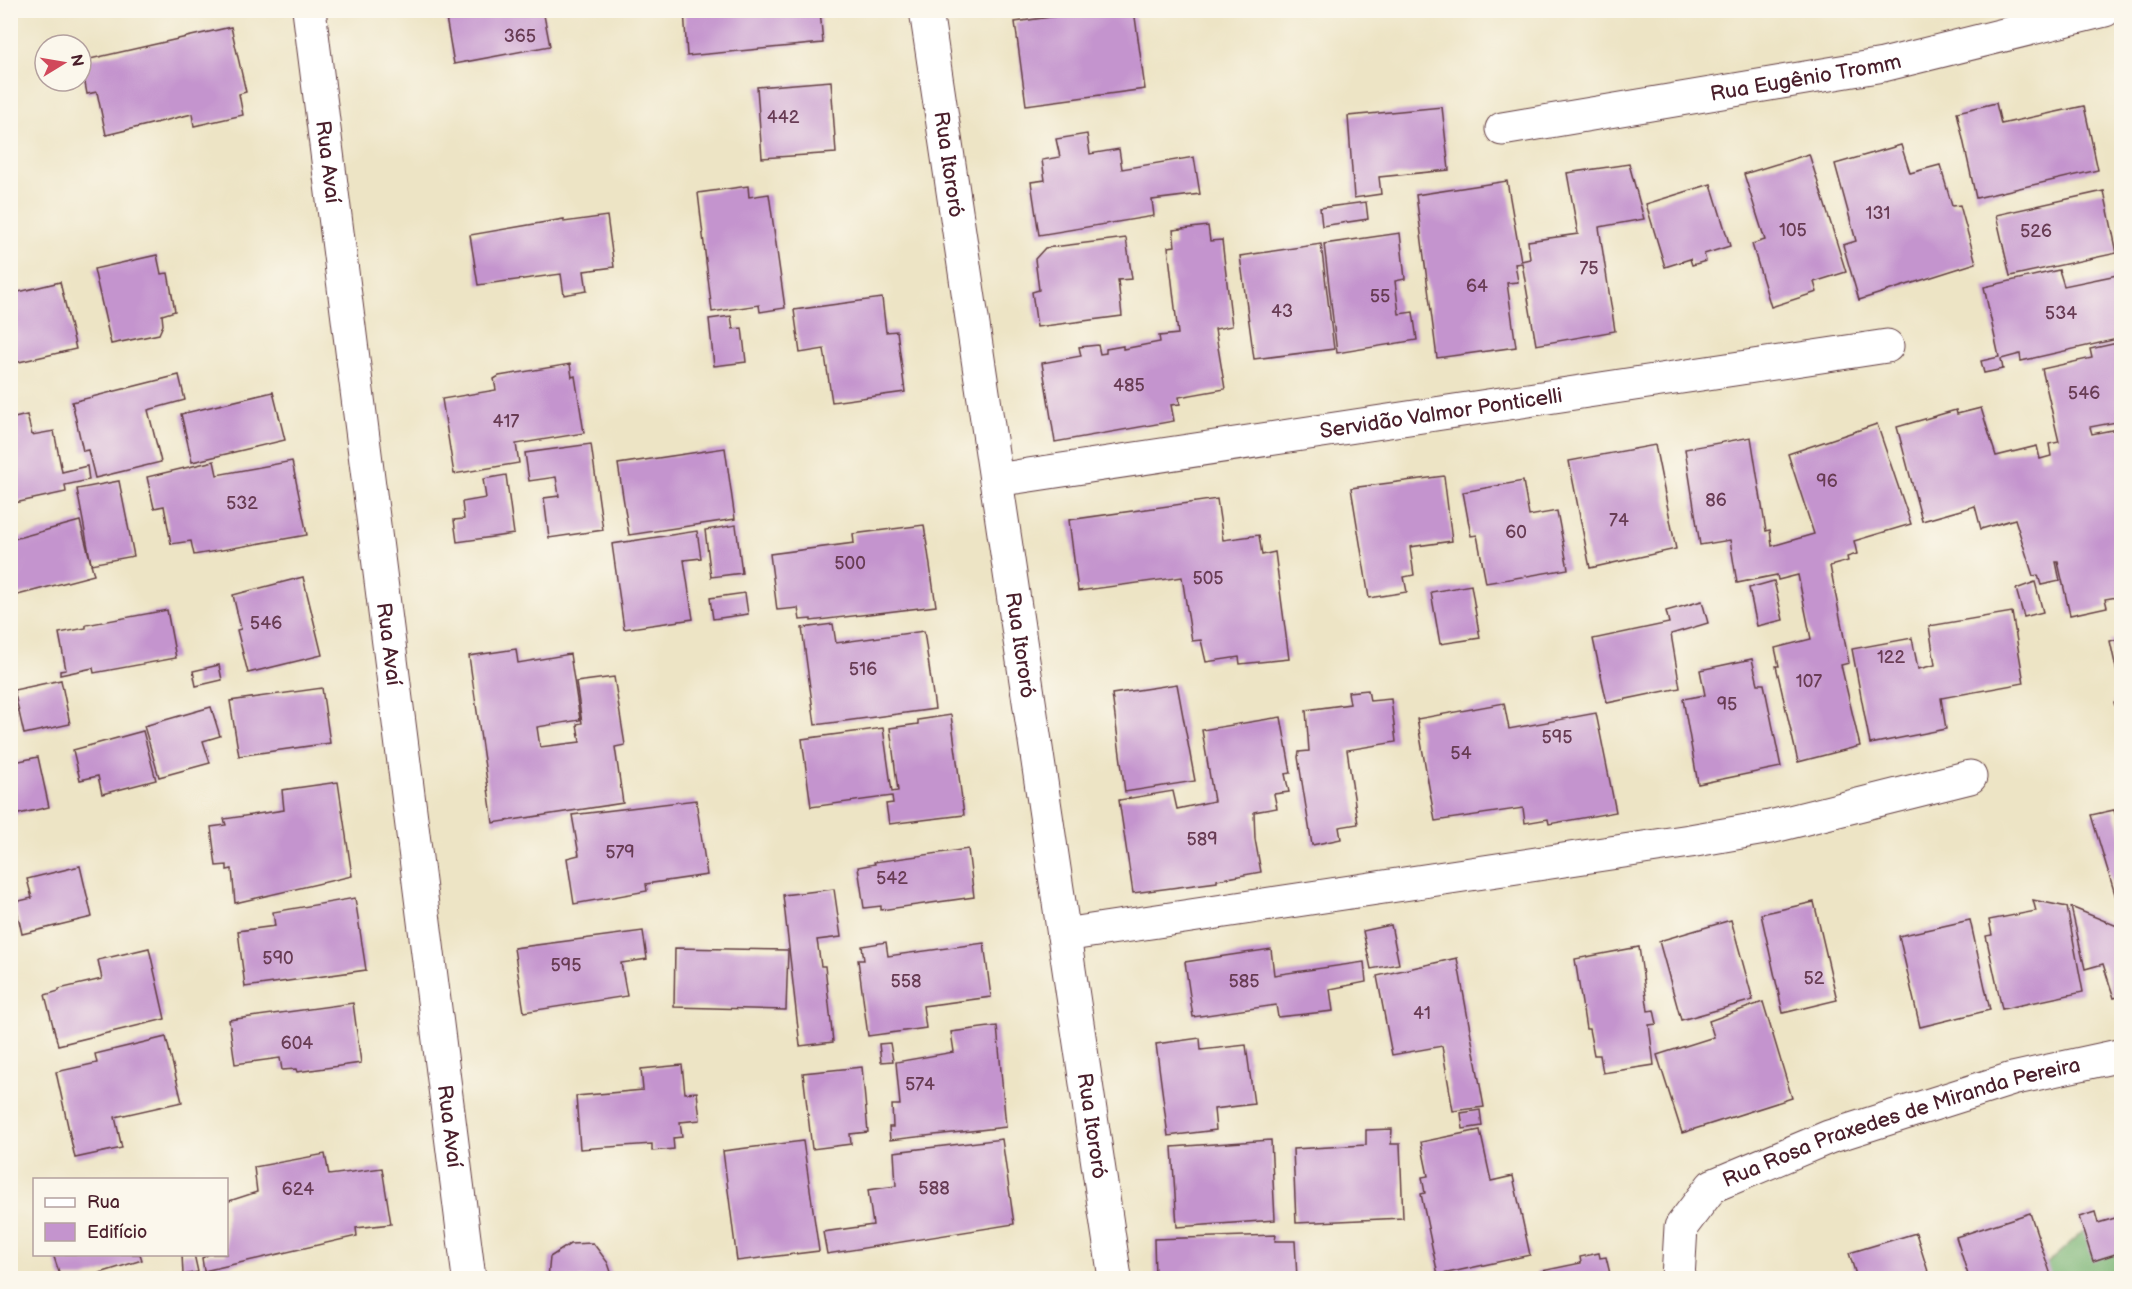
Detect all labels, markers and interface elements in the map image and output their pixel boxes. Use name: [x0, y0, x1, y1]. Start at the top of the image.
house number: 365: [504, 26, 536, 47]
north arrow: [33, 33, 93, 93]
street label: Rua Eugênio Tromm: [1708, 49, 1904, 107]
text: N: [66, 53, 87, 68]
house number: 442: [767, 107, 800, 128]
street label: Rua Itororó: [928, 110, 969, 219]
street label: Rua Avaí: [310, 119, 345, 206]
house number: 131: [1865, 203, 1891, 224]
house number: 105: [1779, 220, 1807, 241]
house number: 526: [2020, 221, 2052, 242]
house number: 75: [1579, 258, 1599, 279]
house number: 64: [1466, 276, 1488, 297]
house number: 55: [1370, 286, 1390, 307]
house number: 43: [1271, 301, 1293, 322]
house number: 534: [2045, 303, 2077, 324]
house number: 485: [1113, 375, 1145, 396]
street label: Servidão Valmor Ponticelli: [1318, 383, 1564, 444]
house number: 546: [2068, 383, 2100, 404]
house number: 417: [493, 411, 520, 432]
house number: 96: [1816, 471, 1838, 492]
house number: 86: [1705, 490, 1727, 511]
house number: 532: [226, 493, 258, 514]
house number: 74: [1609, 510, 1629, 531]
house number: 60: [1505, 522, 1527, 543]
house number: 500: [834, 553, 866, 574]
house number: 505: [1192, 568, 1224, 589]
street label: Rua Itororó: [1000, 590, 1040, 700]
street label: Rua Avaí: [371, 601, 406, 688]
house number: 546: [250, 613, 282, 634]
house number: 122: [1877, 647, 1905, 668]
house number: 516: [849, 659, 877, 680]
house number: 107: [1796, 671, 1822, 692]
house number: 95: [1717, 694, 1737, 715]
house number: 595: [1541, 727, 1573, 748]
house number: 54: [1450, 743, 1472, 764]
house number: 589: [1186, 829, 1218, 850]
house number: 579: [605, 842, 635, 863]
house number: 542: [876, 868, 908, 889]
house number: 590: [262, 948, 294, 969]
house number: 595: [550, 955, 582, 976]
house number: 52: [1804, 968, 1825, 989]
house number: 558: [890, 971, 922, 992]
house number: 585: [1228, 971, 1260, 992]
house number: 41: [1413, 1003, 1431, 1024]
house number: 604: [281, 1033, 313, 1054]
street label: Rua Rosa Praxedes de Miranda Pereira: [1719, 1052, 2083, 1193]
street label: Rua Itororó: [1072, 1071, 1112, 1180]
house number: 574: [905, 1074, 935, 1095]
street label: Rua Avaí: [432, 1083, 467, 1170]
legend: [33, 1178, 228, 1256]
house number: 588: [918, 1178, 950, 1199]
house number: 624: [282, 1179, 314, 1200]
text: Rua: [87, 1192, 120, 1213]
text: Edifício: [87, 1222, 147, 1243]

